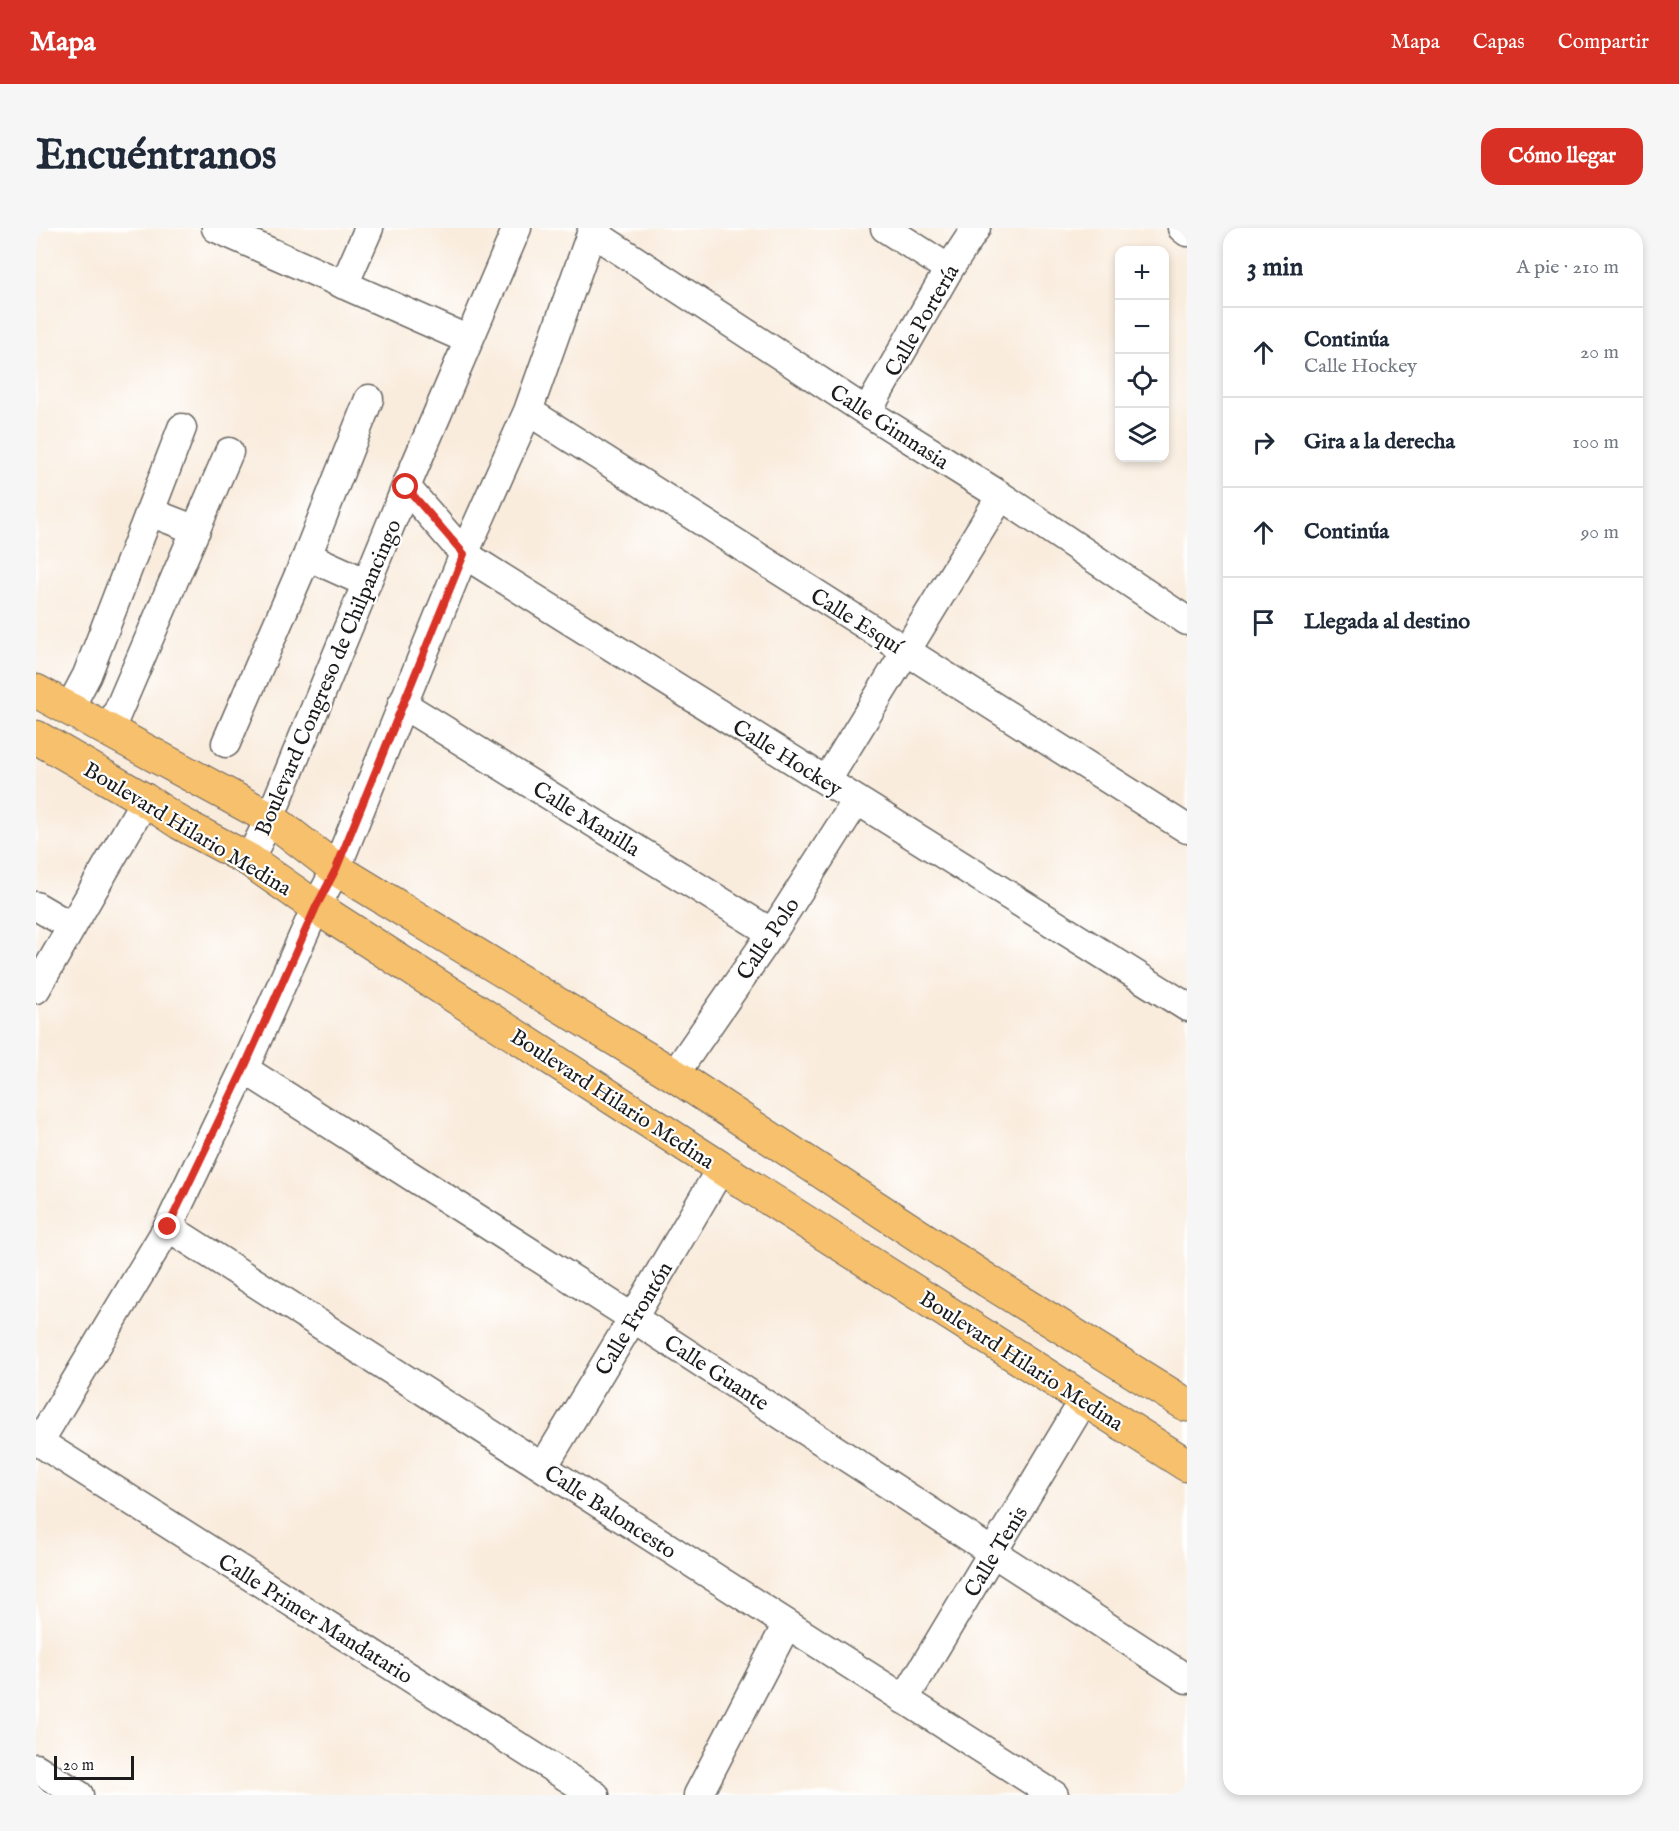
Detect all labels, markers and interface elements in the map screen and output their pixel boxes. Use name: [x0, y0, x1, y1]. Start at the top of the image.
text: Mapa: [30, 25, 96, 60]
text: Mapa: [1391, 29, 1440, 56]
text: Capas: [1473, 29, 1525, 56]
text: Compartir: [1558, 29, 1649, 56]
button: Cómo llegar: [1481, 128, 1643, 185]
text: Encuéntranos: [36, 130, 277, 183]
map controls: [1115, 246, 1169, 462]
button: +: [1115, 246, 1169, 300]
text: 3 min: [1247, 251, 1303, 284]
text: A pie · 210 m: [1516, 255, 1619, 280]
street label: Calle Portería: [879, 259, 966, 382]
button: −: [1115, 300, 1169, 354]
text: Continúa: [1304, 326, 1389, 354]
icon: ahead: [1247, 336, 1280, 369]
text: 20 m: [1580, 340, 1619, 365]
button: locate: [1115, 354, 1169, 408]
text: Calle Hockey: [1304, 354, 1417, 379]
street label: Calle Gimnasia: [824, 379, 954, 477]
button: layers: [1115, 408, 1169, 462]
icon: right: [1247, 426, 1280, 459]
text: Gira a la derecha: [1304, 428, 1455, 456]
text: 100 m: [1572, 430, 1619, 455]
route start: [392, 473, 418, 499]
street label: Boulevard Congreso de Chilpancingo: [249, 515, 408, 840]
icon: ahead: [1247, 516, 1280, 549]
text: Continúa: [1304, 518, 1389, 546]
text: 90 m: [1581, 520, 1619, 545]
street label: Calle Esquí: [805, 582, 909, 662]
icon: arrive: [1247, 606, 1280, 639]
text: Llegada al destino: [1304, 608, 1470, 636]
street label: Calle Hockey: [727, 714, 847, 804]
street label: Boulevard Hilario Medina: [78, 756, 297, 903]
street label: Calle Manilla: [527, 776, 645, 864]
street label: Calle Polo: [731, 892, 807, 986]
street label: Boulevard Hilario Medina: [505, 1023, 720, 1176]
route end: [154, 1213, 180, 1239]
street label: Calle Frontón: [590, 1257, 680, 1381]
street label: Boulevard Hilario Medina: [914, 1285, 1129, 1438]
street label: Calle Guante: [658, 1329, 774, 1418]
street label: Calle Baloncesto: [538, 1459, 681, 1566]
street label: Calle Tenis: [959, 1501, 1035, 1603]
street label: Calle Primer Mandatario: [212, 1548, 418, 1691]
scale bar: [54, 1753, 134, 1780]
text: 20 m: [63, 1756, 94, 1776]

